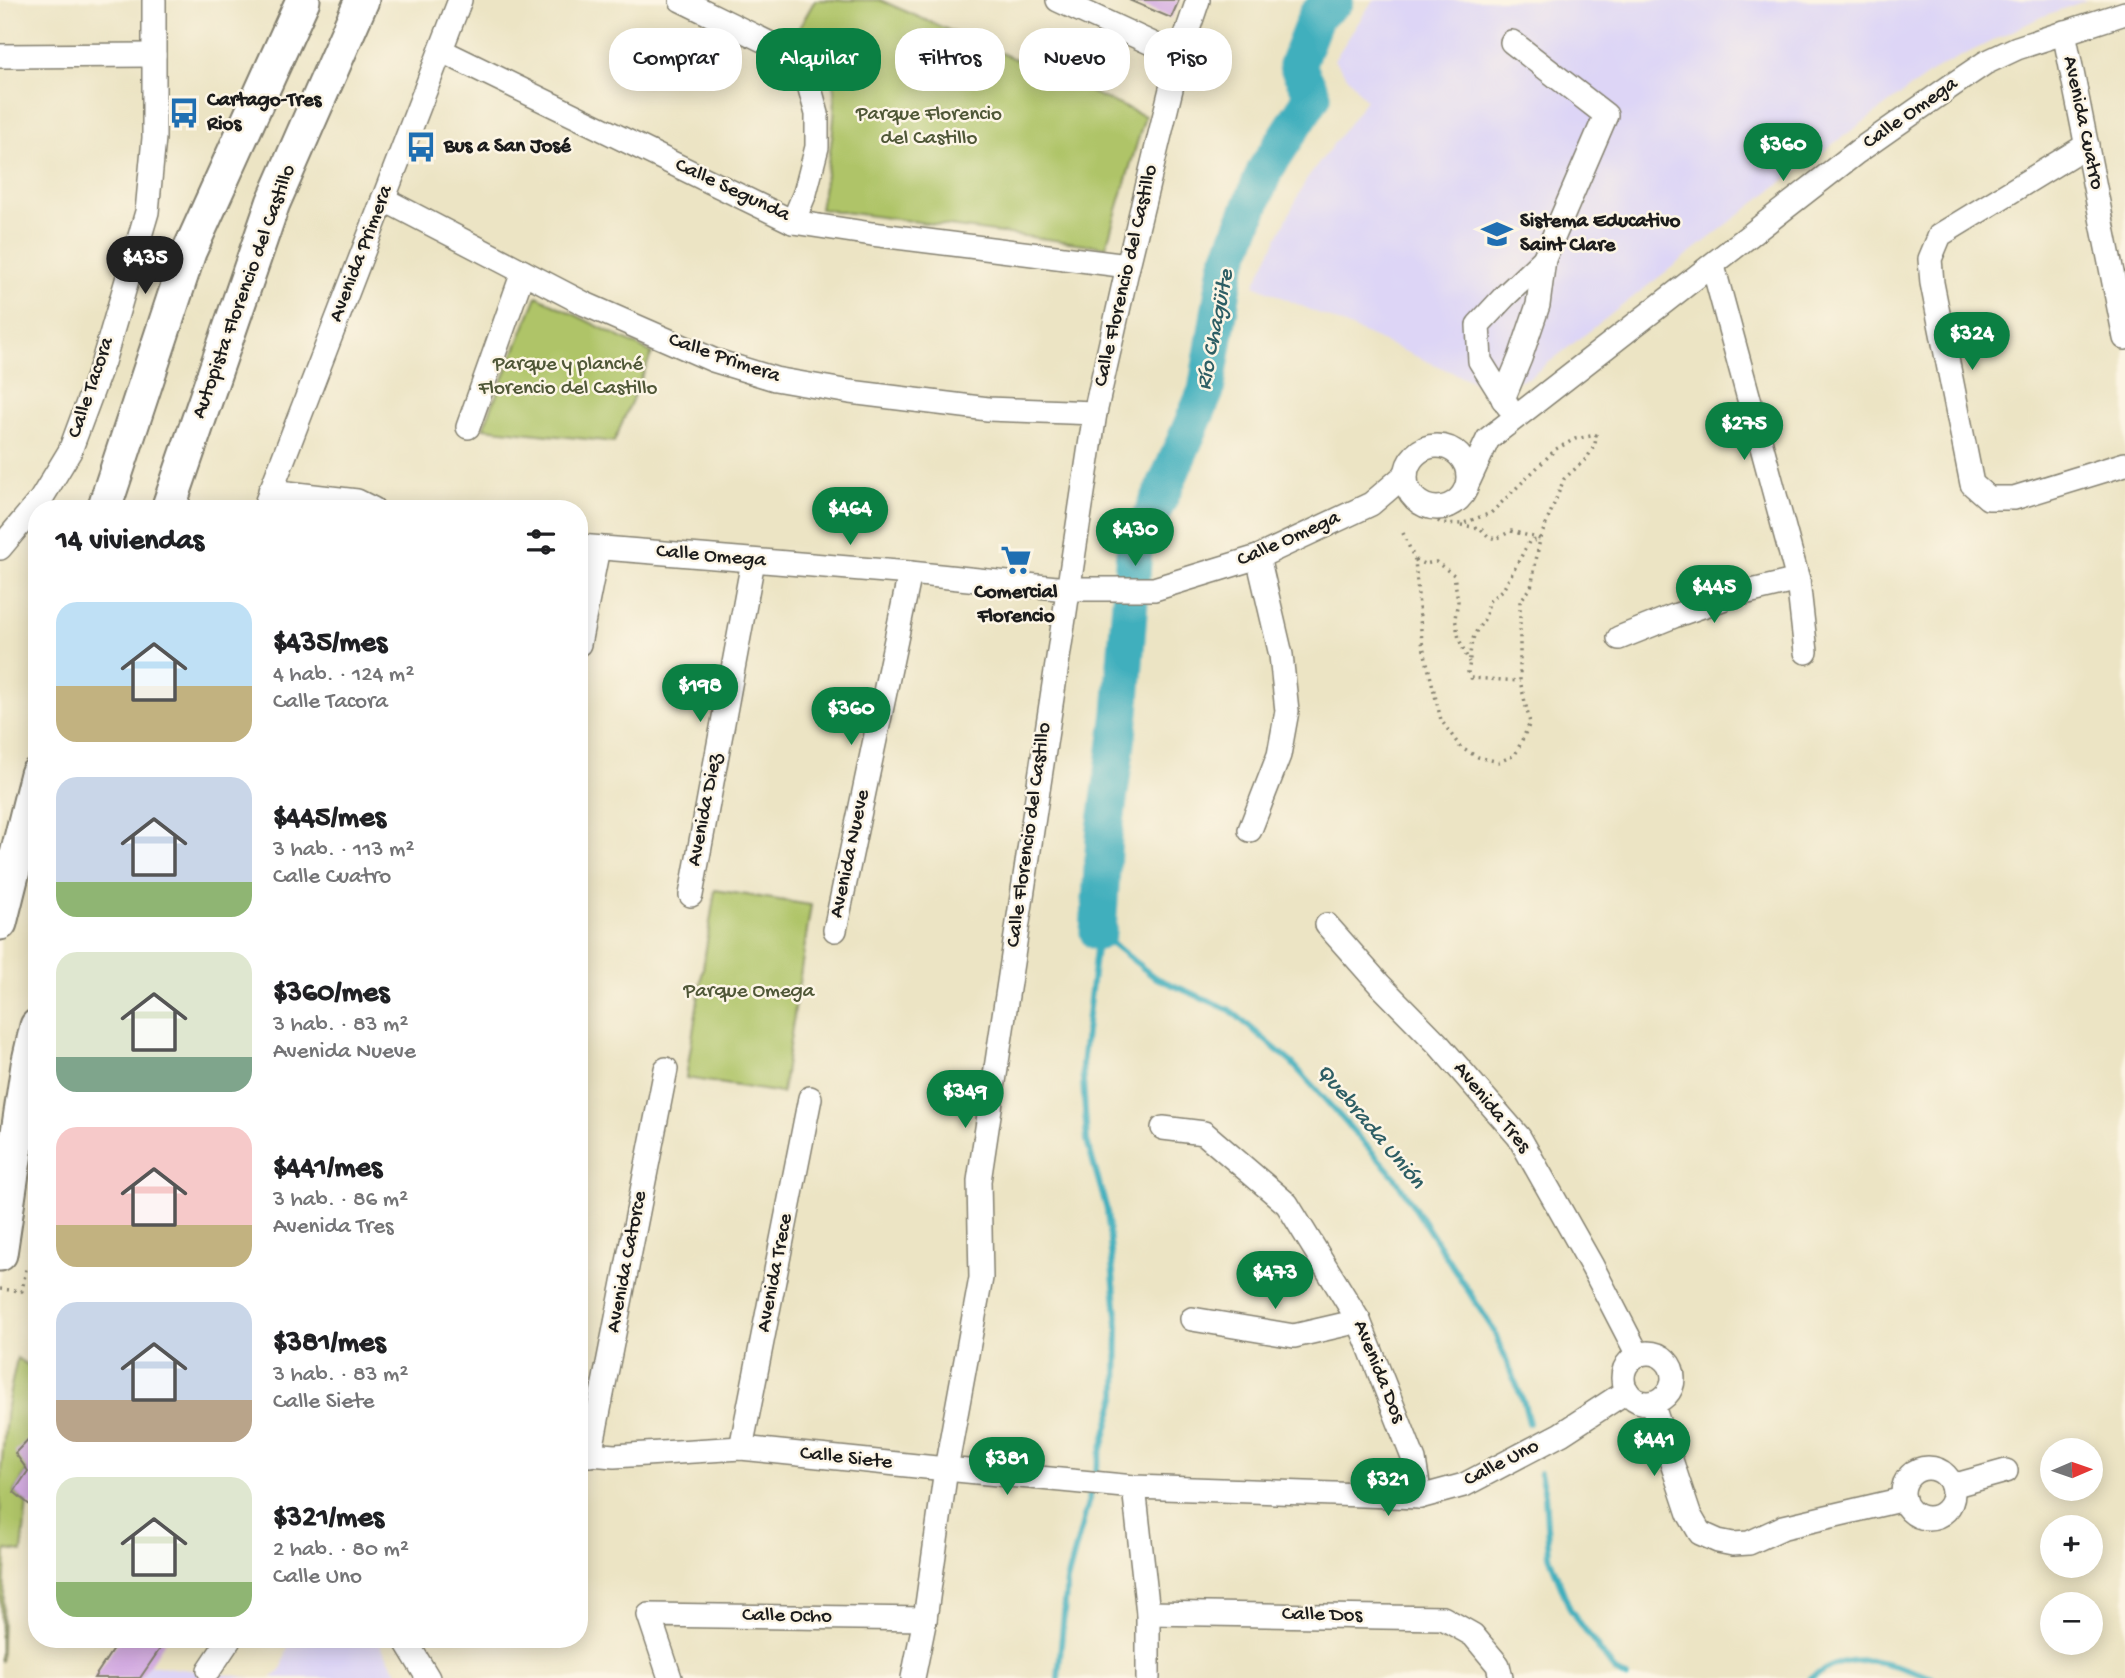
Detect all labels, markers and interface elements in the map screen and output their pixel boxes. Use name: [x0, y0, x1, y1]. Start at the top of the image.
chip: Comprar: [609, 28, 742, 91]
chip: Alquilar: [756, 28, 881, 91]
chip: Filtros: [895, 28, 1005, 91]
chip: Nuevo: [1019, 28, 1130, 91]
chip: Piso: [1144, 28, 1232, 91]
street label: Avenida Cuatro: [2056, 54, 2108, 192]
street label: Calle Omega: [1859, 71, 1964, 156]
place label: Cartago-Tres Rios: [206, 89, 322, 138]
bus stop icon: Cartago-Tres Rios: [167, 96, 201, 130]
park label: Parque Florencio del Castillo: [855, 103, 1002, 152]
pin: $360: [1742, 124, 1824, 183]
bus stop icon: Bus a San José: [404, 130, 438, 164]
text: $360: [1760, 132, 1807, 159]
place label: Bus a San José: [443, 135, 572, 160]
street label: Calle Segunda: [670, 153, 795, 229]
street label: Autopista Florencio del Castillo: [187, 162, 303, 422]
street label: Calle Florencio del Castillo: [1089, 163, 1165, 389]
street label: Avenida Primera: [324, 181, 400, 326]
place label: Sistema Educativo Saint Clare: [1520, 210, 1680, 259]
school or university icon: Sistema Educativo Saint Clare: [1480, 217, 1514, 251]
pin: $435: [104, 236, 186, 296]
text: $435: [122, 245, 168, 272]
water label: Río Chagüite: [1191, 266, 1241, 393]
pin: $324: [1931, 312, 2013, 372]
text: $324: [1950, 321, 1994, 348]
street label: Calle Primera: [665, 328, 784, 390]
street label: Calle Tacora: [63, 333, 121, 442]
park label: Parque y planché Florencio del Castillo: [478, 353, 658, 402]
pin: $275: [1703, 402, 1785, 462]
text: $275: [1721, 411, 1767, 438]
pin: $464: [809, 488, 891, 547]
text: $464: [828, 496, 872, 523]
street label: Calle Omega: [1234, 506, 1346, 574]
pin: $430: [1094, 508, 1176, 568]
text: $430: [1112, 517, 1158, 544]
icon: filters: [522, 523, 560, 561]
text: 14 viviendas: [56, 525, 204, 560]
street label: Calle Omega: [655, 540, 768, 574]
supermarket icon: Comercial Florencio: [999, 543, 1033, 577]
pin: $445: [1673, 566, 1755, 625]
text: $445: [1692, 574, 1736, 601]
place label: Comercial Florencio: [973, 581, 1058, 630]
text: $435/mes: [273, 627, 387, 662]
icon: home: [112, 630, 196, 714]
text: 4 hab. · 124 m²: [273, 662, 414, 689]
pin: $198: [659, 664, 741, 724]
text: $198: [678, 673, 722, 700]
pin: $360: [810, 688, 892, 747]
text: Calle Tacora: [273, 689, 388, 716]
text: $360: [828, 696, 875, 723]
street label: Calle Florencio del Castillo: [1002, 721, 1058, 949]
street label: Avenida Diez: [683, 751, 729, 868]
street label: Avenida Nueve: [825, 786, 877, 920]
text: $445/mes: [273, 802, 386, 837]
icon: home: [112, 805, 196, 889]
text: 3 hab. · 113 m²: [273, 837, 414, 864]
text: Calle Cuatro: [273, 864, 391, 891]
text: $360/mes: [273, 977, 389, 1012]
icon: home: [112, 980, 196, 1064]
park label: Parque Omega: [683, 980, 816, 1005]
text: 3 hab. · 83 m²: [273, 1012, 408, 1039]
text: Avenida Nueve: [273, 1039, 416, 1066]
street label: Avenida Tres: [1447, 1057, 1536, 1160]
water label: Quebrada Unión: [1310, 1059, 1431, 1196]
pin: $349: [924, 1070, 1006, 1130]
text: $349: [943, 1079, 987, 1106]
text: $441/mes: [273, 1152, 382, 1187]
icon: home: [112, 1155, 196, 1239]
text: 3 hab. · 86 m²: [273, 1187, 408, 1214]
street label: Avenida Catorce: [602, 1188, 654, 1335]
street label: Avenida Trece: [752, 1210, 800, 1334]
text: Avenida Tres: [273, 1214, 394, 1241]
pin: $473: [1234, 1252, 1316, 1311]
text: $473: [1252, 1260, 1298, 1287]
street label: Avenida Dos: [1346, 1317, 1410, 1428]
text: $381/mes: [273, 1327, 386, 1362]
icon: home: [112, 1330, 196, 1414]
text: 3 hab. · 83 m²: [273, 1362, 408, 1389]
text: Calle Siete: [273, 1389, 374, 1416]
pin: $441: [1613, 1418, 1695, 1478]
text: $441: [1633, 1427, 1675, 1454]
street label: Calle Uno: [1460, 1434, 1544, 1494]
pin: $381: [966, 1438, 1048, 1497]
north arrow: [2040, 1438, 2104, 1502]
map controls: [2040, 1438, 2103, 1655]
street label: Calle Siete: [799, 1442, 895, 1476]
text: $381: [985, 1446, 1029, 1473]
pin: $321: [1347, 1458, 1429, 1518]
text: $321: [1367, 1467, 1409, 1494]
text: $321/mes: [273, 1502, 384, 1537]
icon: home: [112, 1505, 196, 1589]
button: +: [2040, 1515, 2103, 1578]
text: 2 hab. · 80 m²: [273, 1537, 409, 1564]
text: Calle Uno: [273, 1564, 362, 1591]
button: −: [2040, 1592, 2103, 1655]
street label: Calle Dos: [1282, 1603, 1364, 1629]
street label: Calle Ocho: [742, 1604, 832, 1630]

